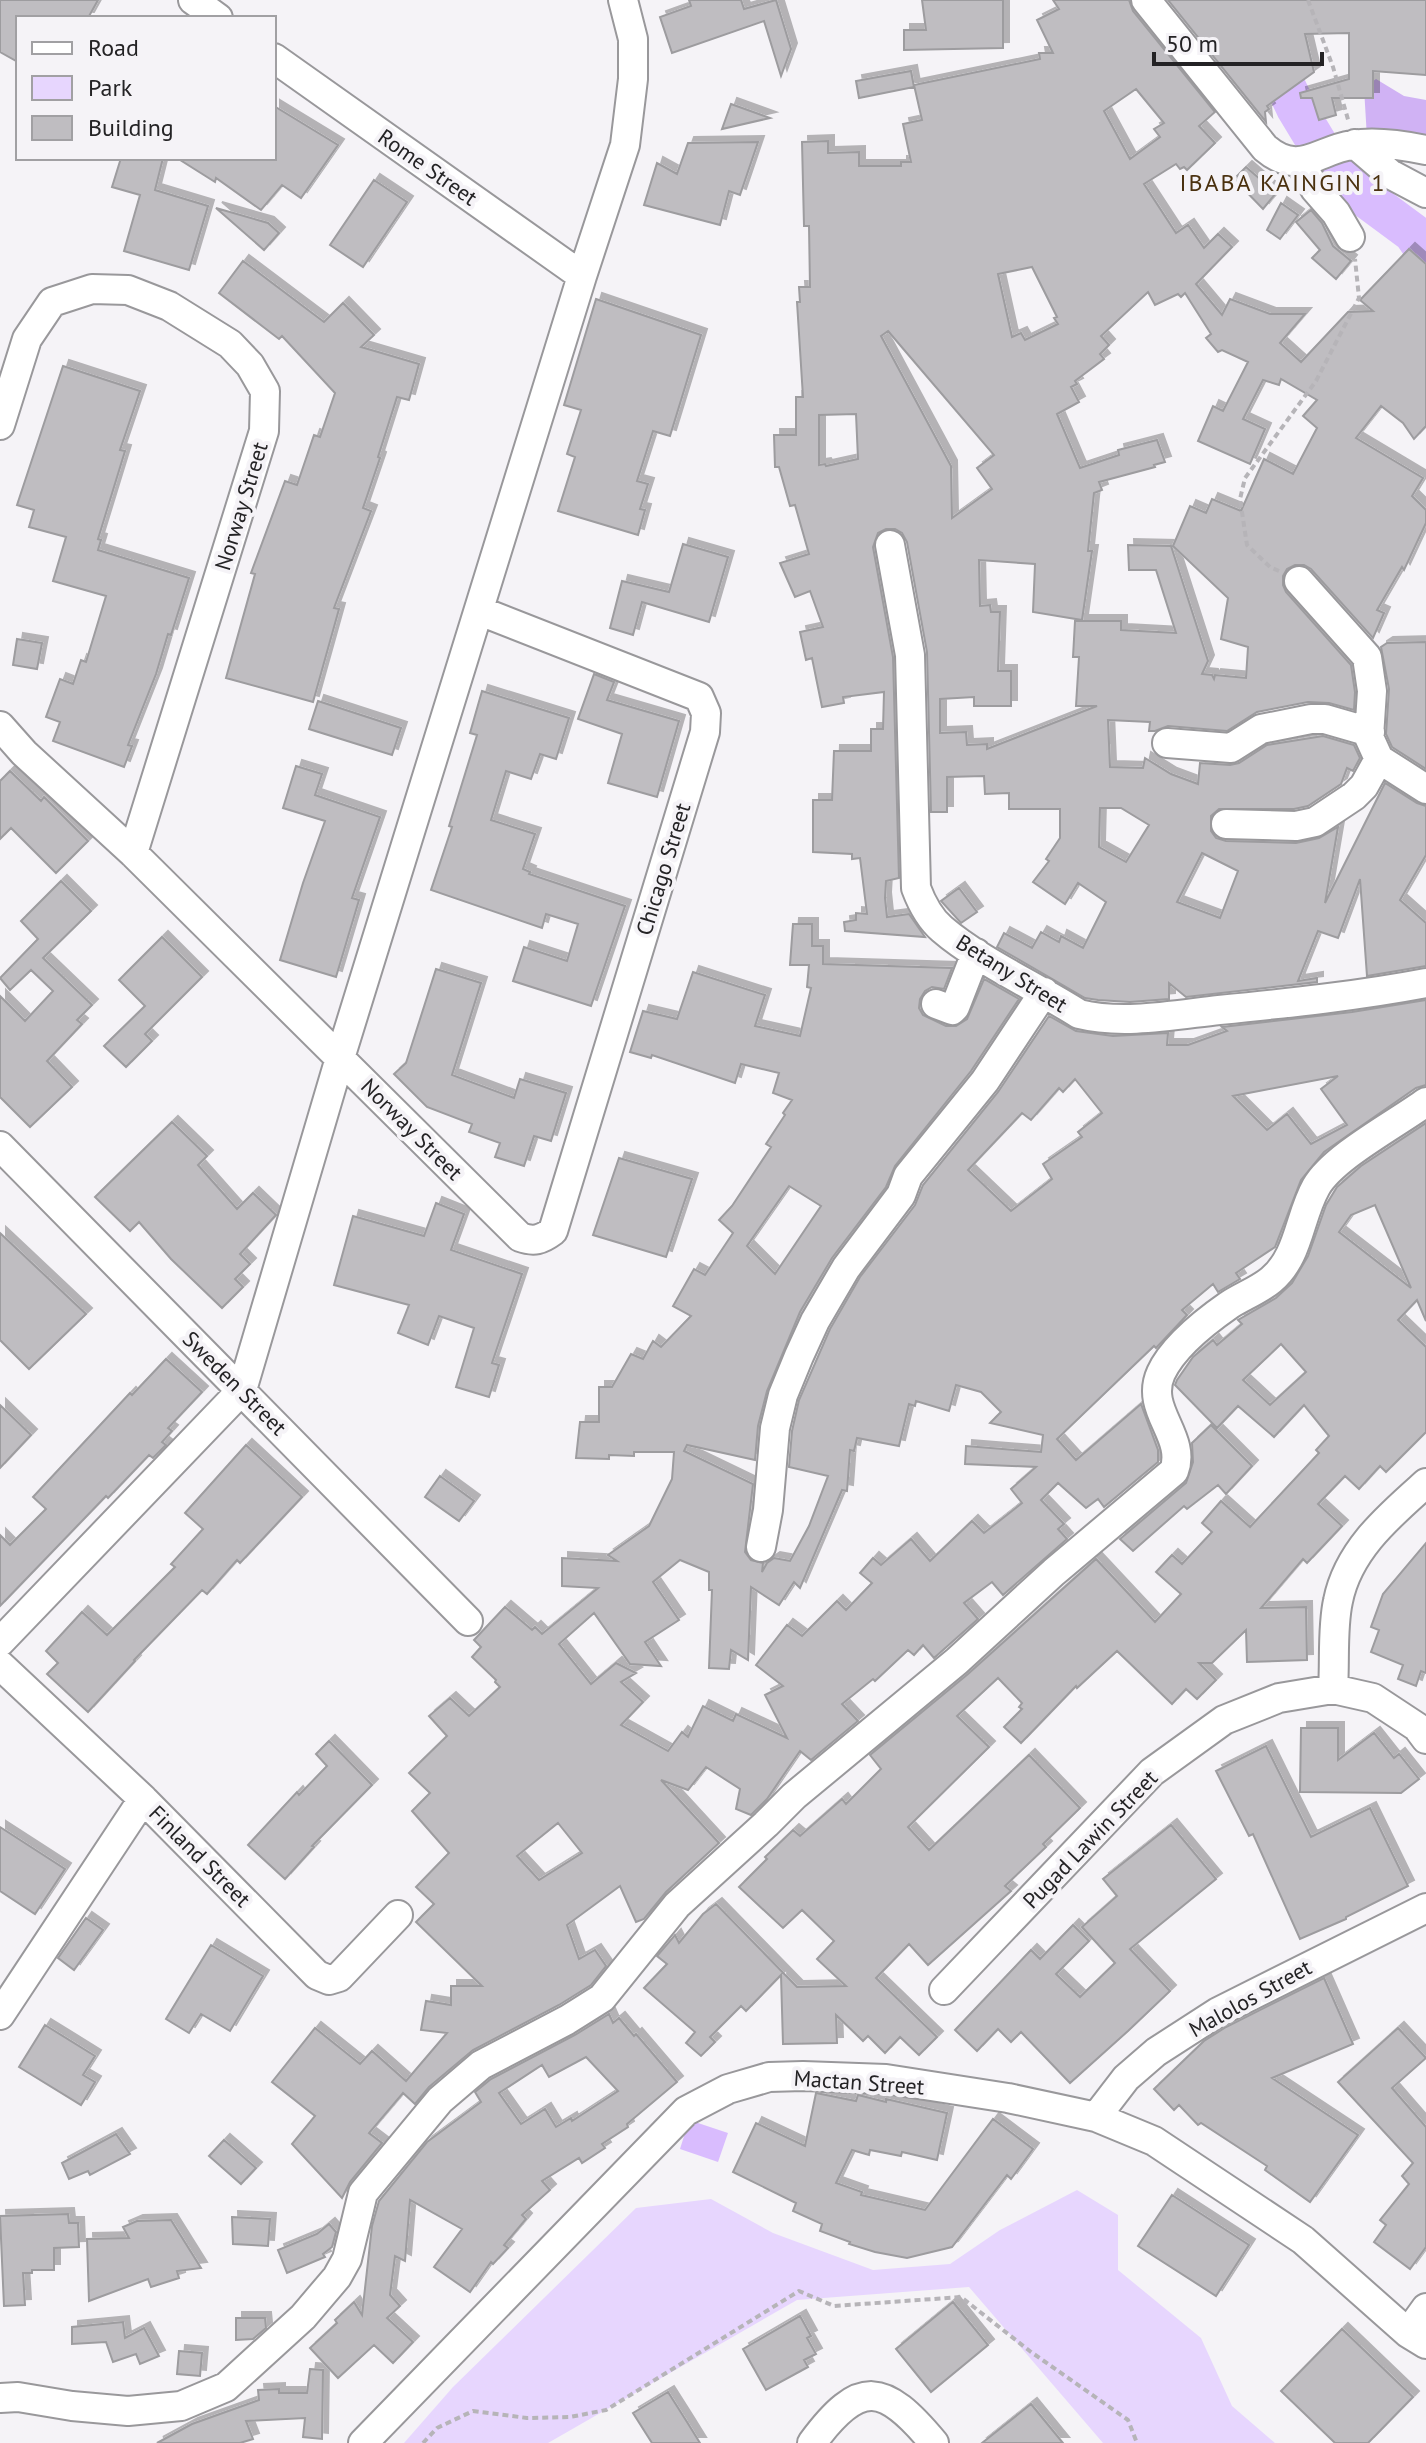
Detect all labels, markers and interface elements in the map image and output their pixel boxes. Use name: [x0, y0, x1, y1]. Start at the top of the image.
legend: [16, 16, 276, 160]
scale bar: [1154, 16, 1322, 66]
text: 50 m: [1166, 28, 1218, 59]
text: Road: [88, 32, 139, 63]
text: Park: [88, 72, 133, 103]
text: Building: [88, 112, 174, 143]
street label: Rome Street: [373, 123, 484, 212]
district label: IBABA KAINGIN 1: [1180, 167, 1386, 198]
street label: Norway Street: [208, 438, 274, 574]
street label: Chicago Street: [630, 799, 697, 939]
street label: Betany Street: [951, 928, 1073, 1019]
street label: Norway Street: [355, 1072, 469, 1186]
street label: Sweden Street: [177, 1325, 293, 1441]
street label: Pugad Lawin Street: [1017, 1763, 1164, 1914]
street label: Finland Street: [143, 1799, 257, 1913]
street label: Malolos Street: [1184, 1953, 1317, 2043]
street label: Mactan Street: [793, 2063, 926, 2101]

